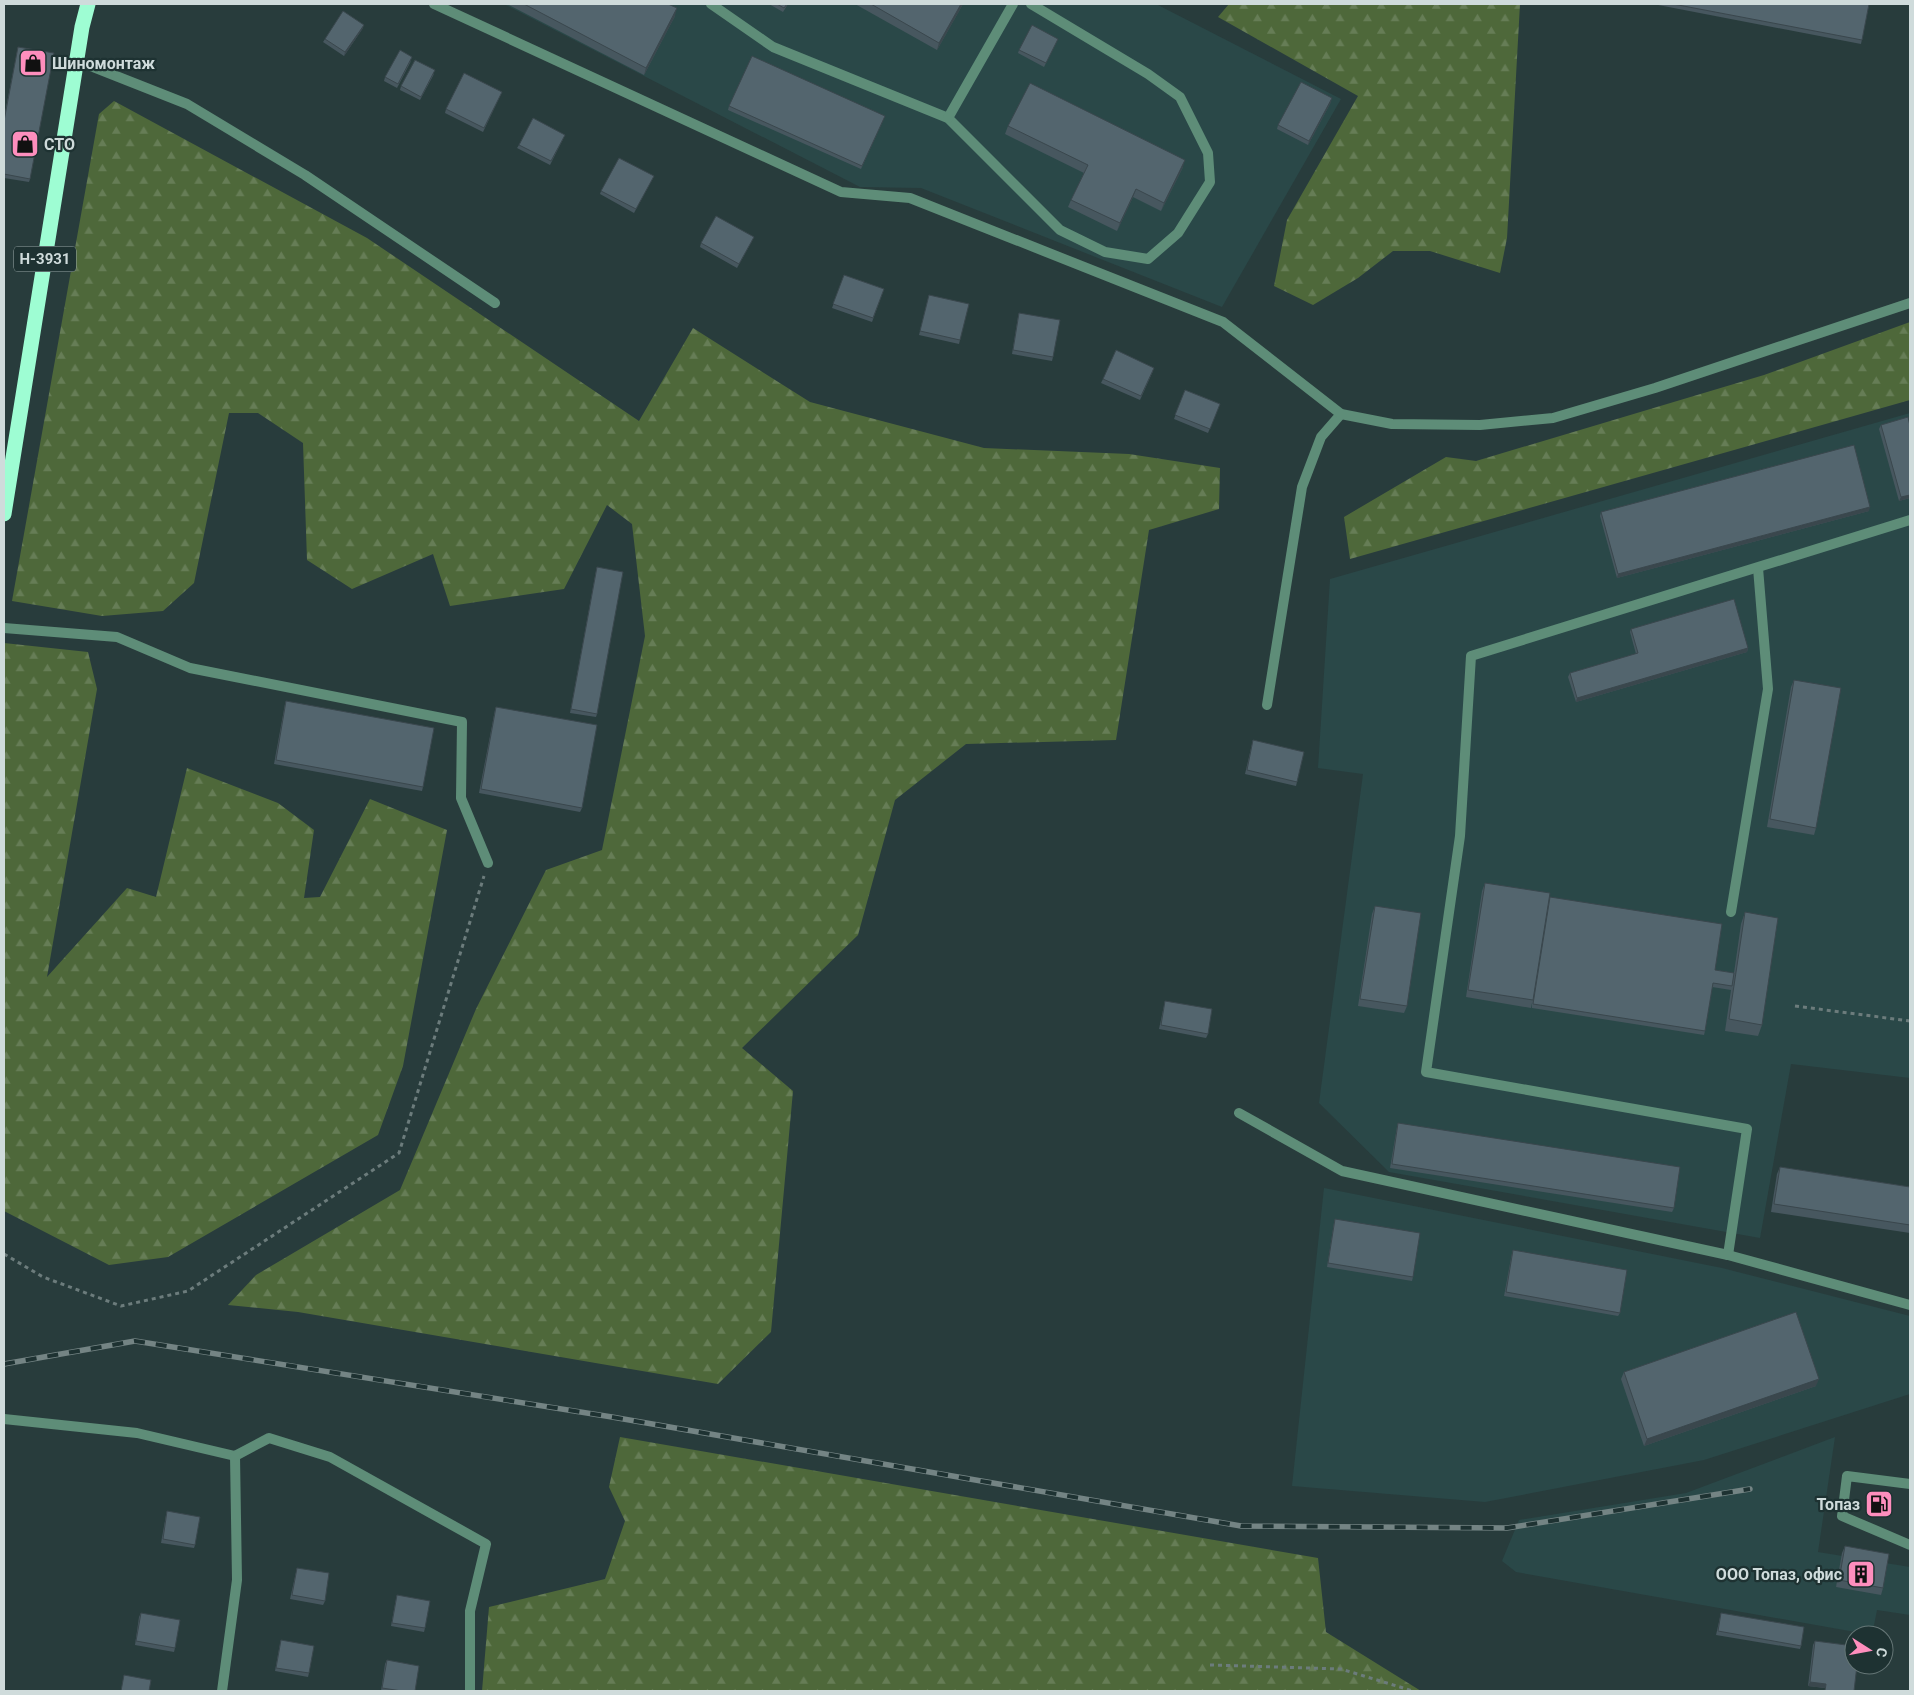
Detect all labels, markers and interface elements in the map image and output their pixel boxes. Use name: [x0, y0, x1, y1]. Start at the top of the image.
shop icon: Шиномонтаж: [18, 48, 48, 78]
place label: Шиномонтаж: [52, 54, 155, 73]
shop icon: СТО: [10, 129, 40, 159]
place label: СТО: [44, 135, 75, 154]
road number: Н-3931: [14, 246, 76, 272]
fuel station icon: Топаз: [1864, 1489, 1894, 1519]
place label: Топаз: [1817, 1495, 1860, 1514]
building icon: ООО Топаз, офис: [1846, 1559, 1876, 1589]
place label: ООО Топаз, офис: [1716, 1565, 1842, 1584]
north arrow: [1844, 1625, 1894, 1675]
text: С: [1873, 1646, 1890, 1659]

